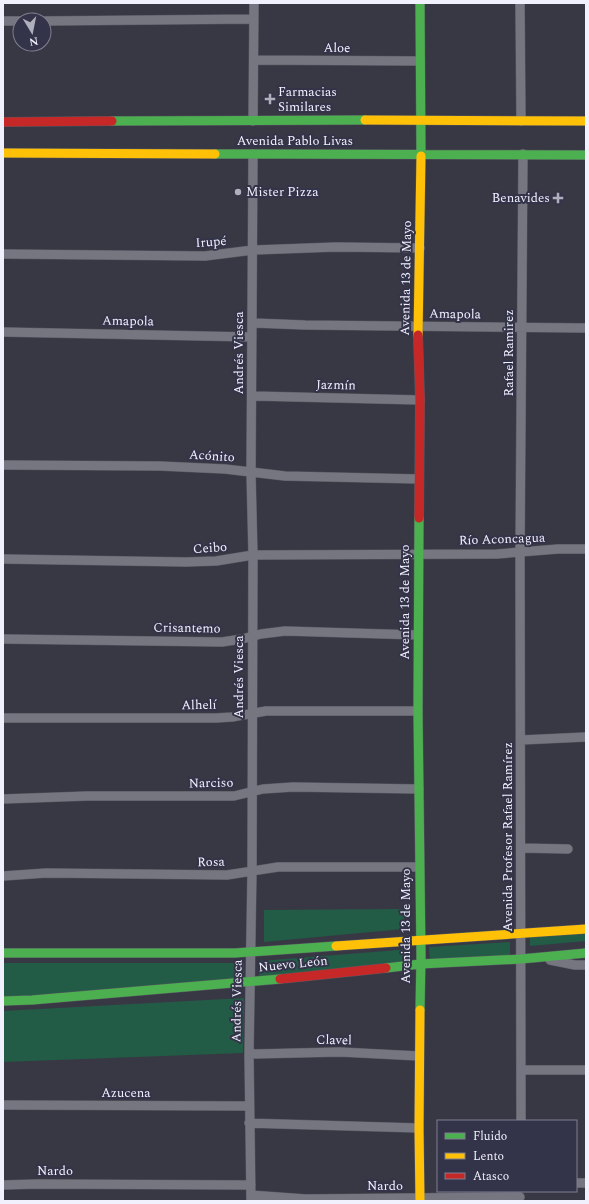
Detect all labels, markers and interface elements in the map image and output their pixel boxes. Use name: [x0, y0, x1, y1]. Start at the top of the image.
north arrow: [12, 12, 52, 52]
text: N: [28, 32, 40, 51]
street label: Aloe: [323, 38, 351, 58]
place label: Farmacias Similares: [278, 82, 337, 117]
marker: Farmacias Similares: [265, 94, 275, 104]
street label: Avenida Pablo Livas: [237, 131, 353, 151]
place label: Mister Pizza: [246, 182, 319, 202]
marker: Mister Pizza: [233, 187, 243, 197]
place label: Benavides: [492, 188, 550, 208]
marker: Benavides: [553, 193, 563, 203]
street label: Avenida 13 de Mayo: [395, 220, 417, 336]
street label: Irupé: [195, 231, 227, 253]
street label: Amapola: [429, 304, 482, 324]
street label: Rafael Ramirez: [499, 309, 519, 397]
street label: Amapola: [102, 311, 155, 331]
street label: Andrés Viesca: [229, 311, 249, 395]
street label: Jazmín: [316, 375, 357, 395]
street label: Acónito: [188, 444, 236, 468]
street label: Río Aconcagua: [458, 527, 546, 551]
street label: Ceibo: [192, 537, 228, 559]
street label: Avenida 13 de Mayo: [395, 544, 415, 660]
street label: Crisantemo: [153, 617, 221, 639]
street label: Andrés Viesca: [229, 635, 249, 719]
street label: Alhelí: [181, 695, 218, 715]
street label: Avenida Profesor Rafael Ramírez: [498, 742, 518, 932]
street label: Narciso: [188, 773, 234, 793]
street label: Rosa: [197, 852, 226, 872]
street label: Avenida 13 de Mayo: [396, 868, 416, 984]
street label: Nuevo León: [257, 950, 329, 978]
street label: Andrés Viesca: [226, 959, 248, 1043]
street label: Clavel: [316, 1030, 352, 1050]
street label: Azucena: [101, 1083, 151, 1103]
legend: [437, 1120, 577, 1192]
text: Fluido: [473, 1127, 507, 1146]
text: Lento: [473, 1147, 504, 1166]
street label: Nardo: [37, 1161, 73, 1181]
text: Atasco: [473, 1167, 509, 1186]
street label: Nardo: [367, 1176, 403, 1196]

